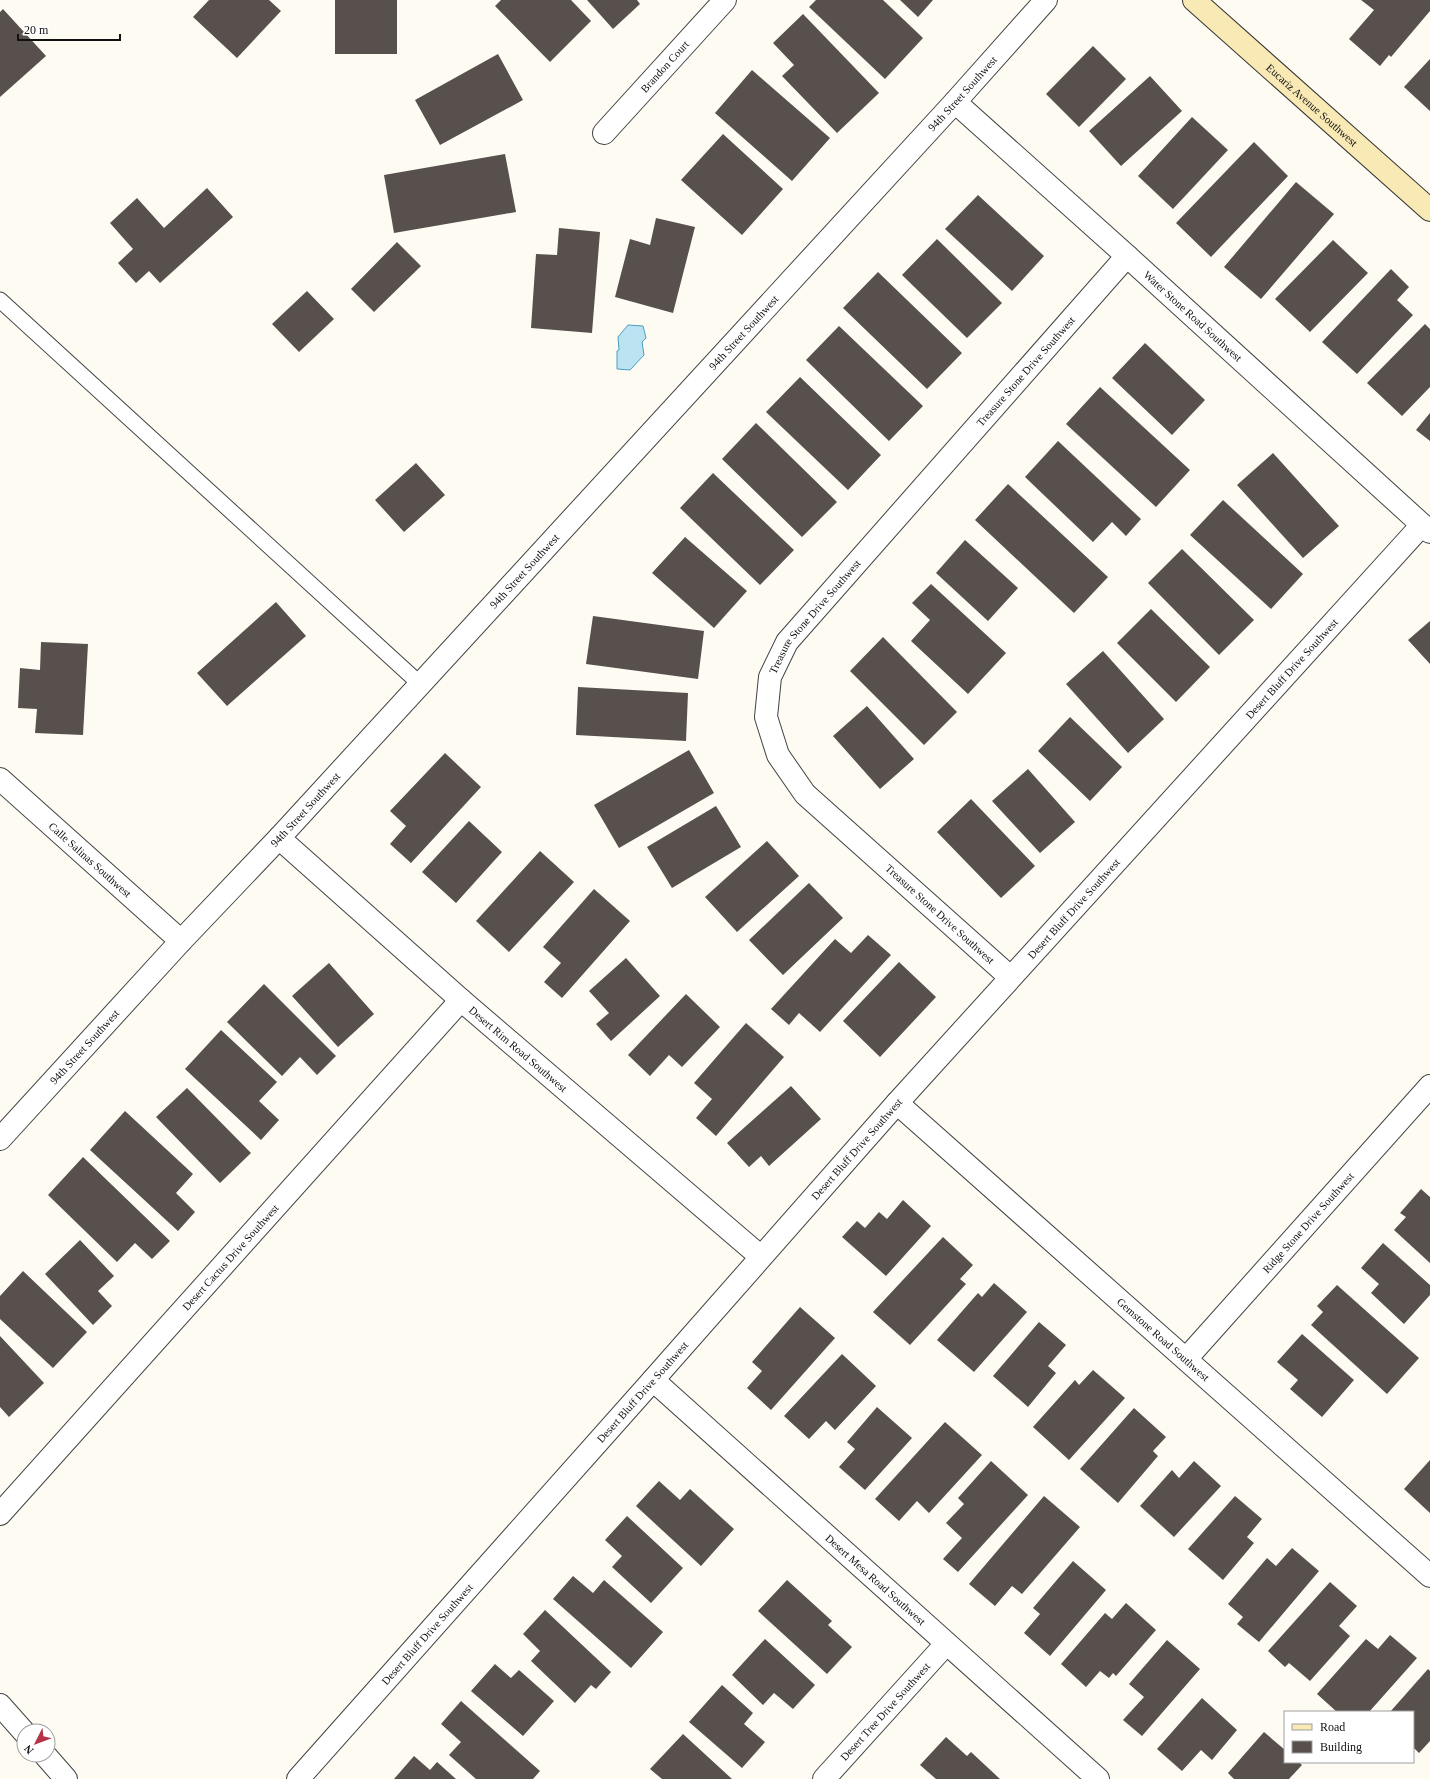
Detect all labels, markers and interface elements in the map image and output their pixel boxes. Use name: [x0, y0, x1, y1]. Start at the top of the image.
scale bar: [18, 16, 120, 42]
text: 20 m: [24, 23, 49, 37]
street label: Brandon Court: [638, 38, 691, 95]
street label: 94th Street Southwest: [925, 54, 999, 133]
street label: Eucariz Avenue Southwest: [1264, 61, 1360, 149]
street label: Water Stone Road Southwest: [1141, 268, 1244, 364]
street label: 94th Street Southwest: [706, 293, 781, 372]
street label: Treasure Stone Drive Southwest: [974, 314, 1077, 429]
street label: 94th Street Southwest: [487, 531, 561, 611]
street label: Treasure Stone Drive Southwest: [767, 557, 863, 676]
street label: Desert Bluff Drive Southwest: [1243, 616, 1340, 721]
street label: 94th Street Southwest: [268, 770, 342, 849]
street label: Calle Salinas Southwest: [47, 820, 134, 900]
street label: Desert Bluff Drive Southwest: [1025, 856, 1122, 961]
street label: Treasure Stone Drive Southwest: [883, 862, 997, 966]
street label: Desert Rim Road Southwest: [467, 1004, 570, 1094]
street label: 94th Street Southwest: [47, 1007, 121, 1086]
street label: Desert Bluff Drive Southwest: [809, 1096, 904, 1202]
street label: Ridge Stone Drive Southwest: [1260, 1170, 1356, 1275]
street label: Desert Cactus Drive Southwest: [180, 1202, 281, 1313]
street label: Gemstone Road Southwest: [1115, 1295, 1212, 1383]
street label: Desert Bluff Drive Southwest: [594, 1339, 690, 1445]
street label: Desert Mesa Road Southwest: [823, 1532, 928, 1627]
street label: Desert Bluff Drive Southwest: [379, 1581, 475, 1687]
street label: Desert Tree Drive Southwest: [838, 1660, 932, 1763]
legend: [1284, 1711, 1414, 1763]
text: Road: [1320, 1720, 1345, 1734]
north arrow: [16, 1723, 56, 1763]
text: Building: [1320, 1740, 1362, 1754]
text: N: [21, 1743, 36, 1757]

